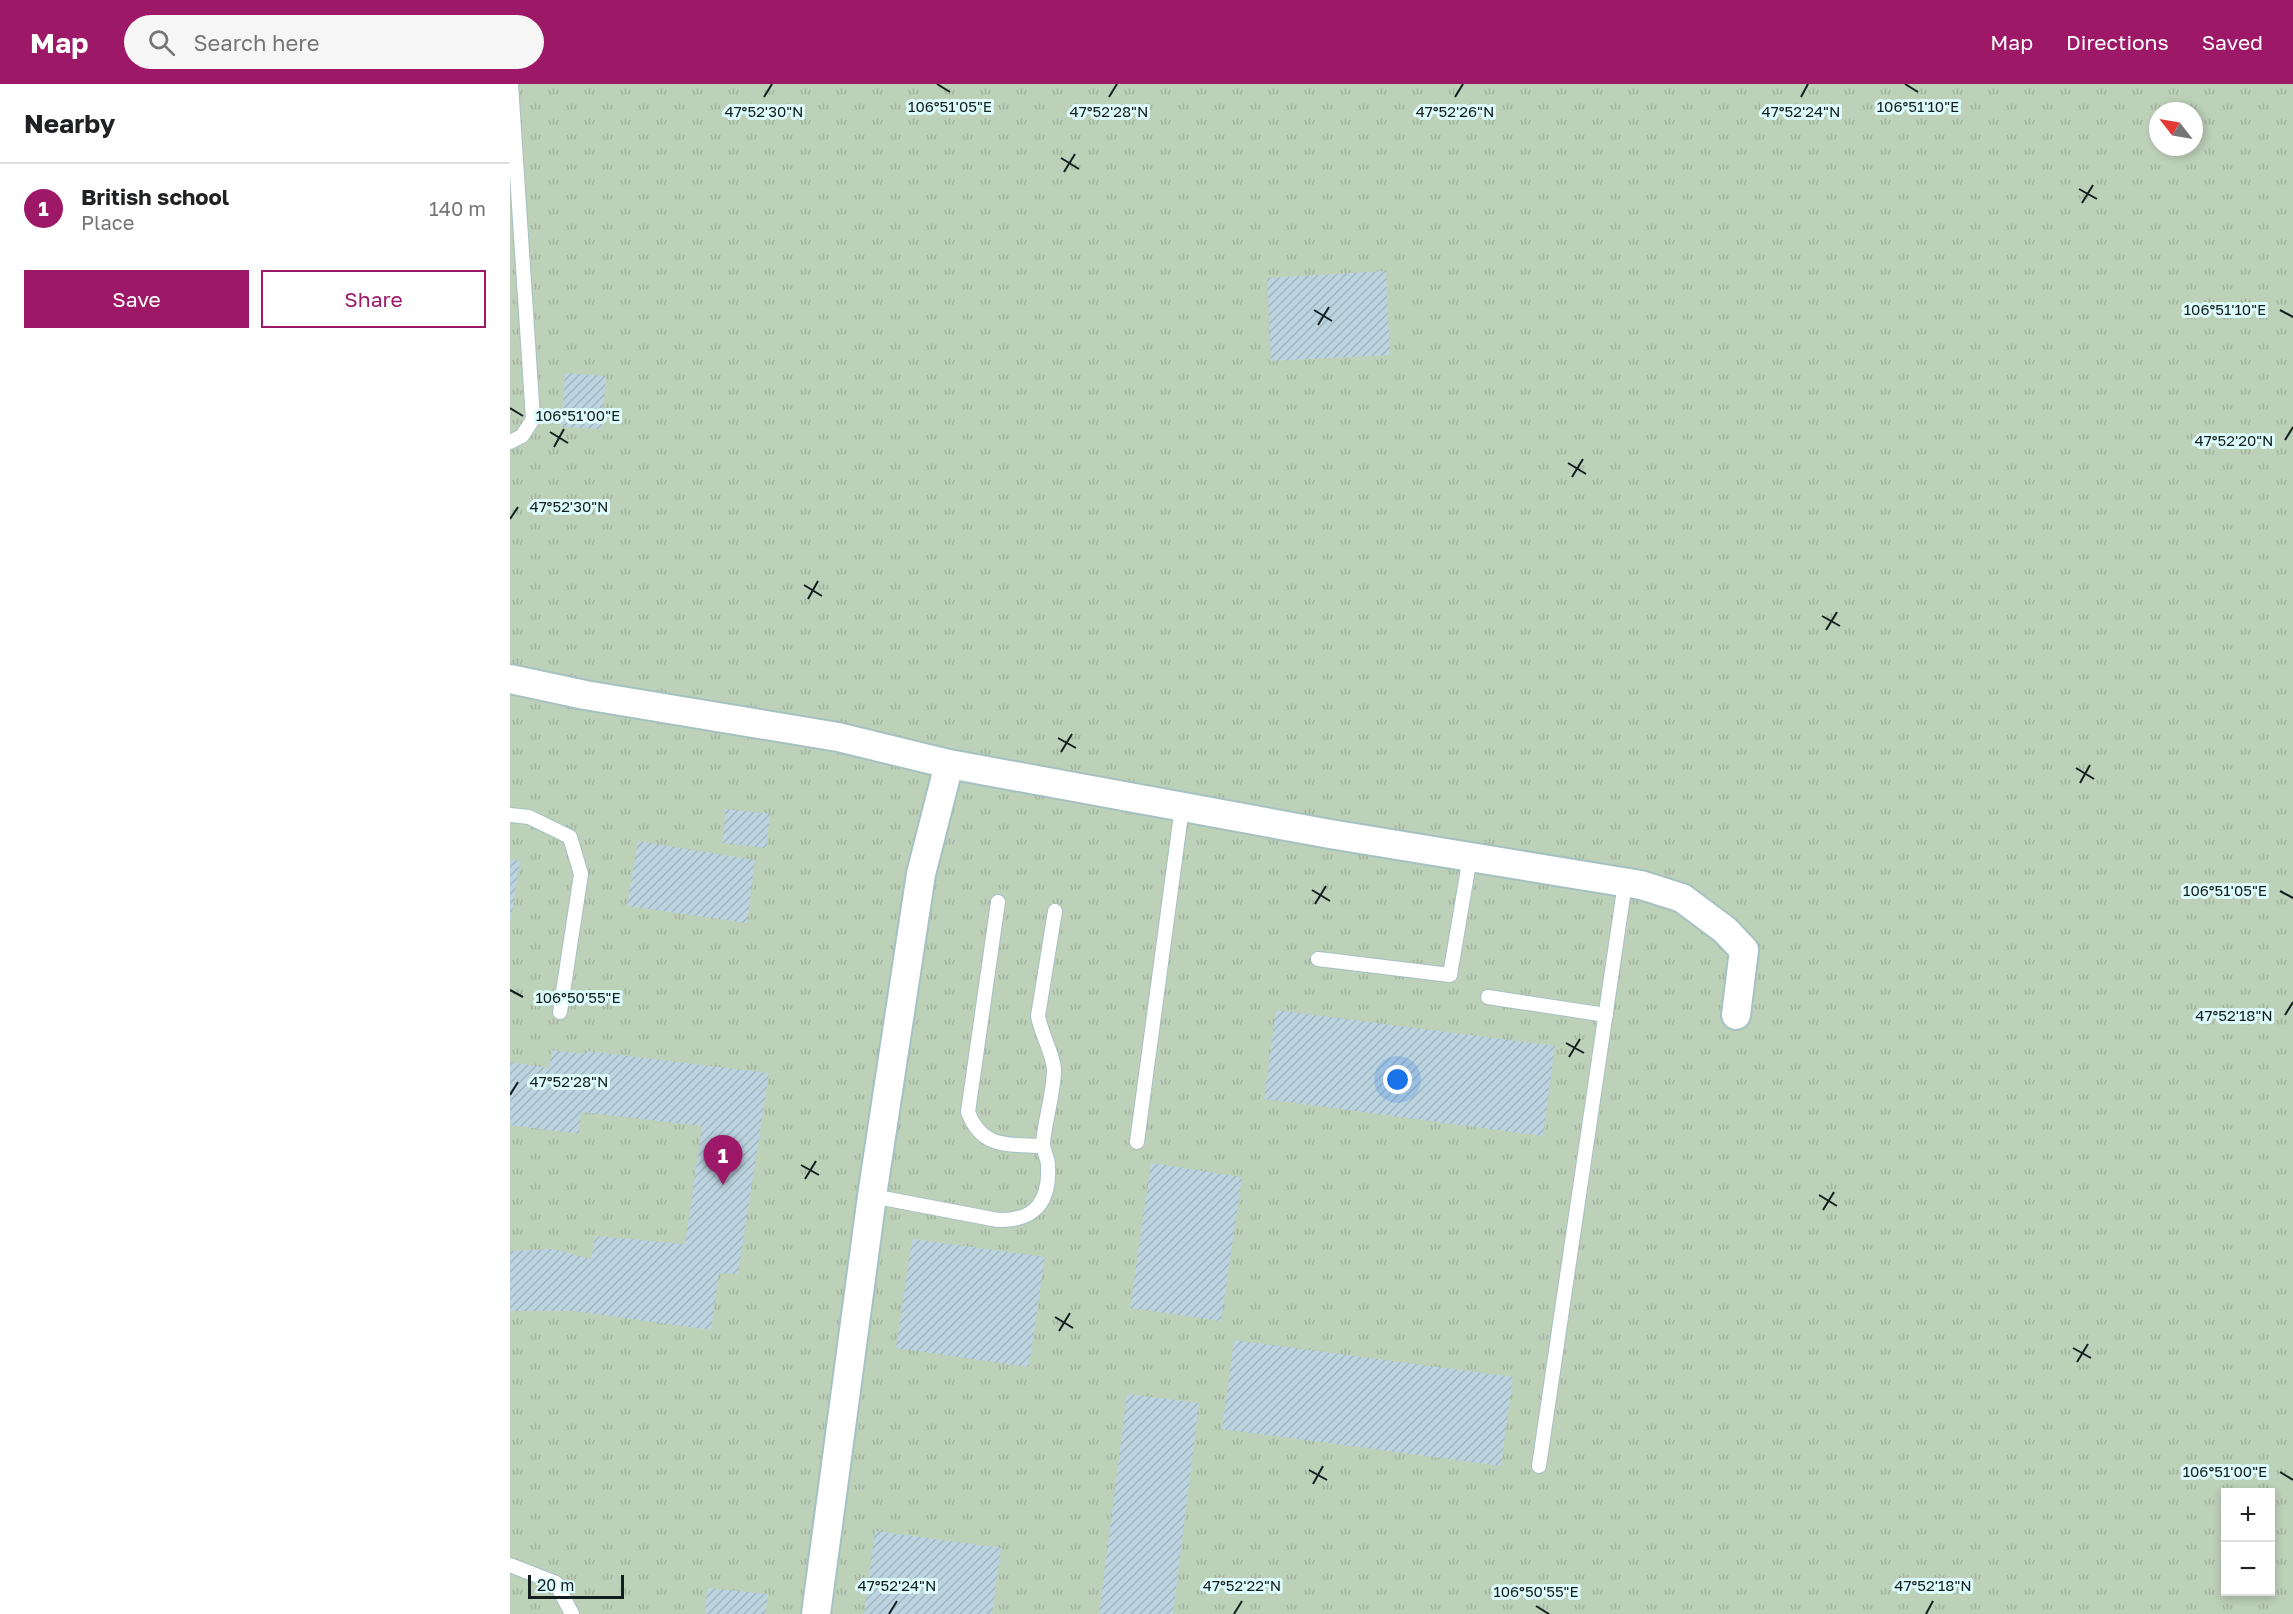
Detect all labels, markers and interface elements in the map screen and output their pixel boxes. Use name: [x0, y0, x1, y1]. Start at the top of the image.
search box: [124, 15, 544, 69]
text: Map: [30, 26, 88, 59]
icon: search: [145, 26, 178, 59]
text: Search here: [193, 29, 319, 56]
text: Map: [1990, 29, 2033, 55]
text: Directions: [2066, 29, 2169, 55]
text: Saved: [2202, 29, 2263, 55]
text: 106°51'05"E: [908, 97, 992, 115]
text: 106°51'10"E: [1877, 97, 1959, 115]
text: 47°52'30"N: [725, 102, 803, 120]
text: 47°52'28"N: [1070, 102, 1148, 120]
text: 47°52'26"N: [1416, 102, 1494, 120]
text: 47°52'24"N: [1762, 102, 1840, 120]
north arrow: [2149, 102, 2203, 156]
text: Nearby: [24, 108, 115, 139]
text: British school: [81, 183, 229, 210]
text: 1: [38, 196, 49, 220]
text: 140 m: [429, 196, 486, 220]
text: Place: [81, 210, 134, 234]
button: Save: [24, 270, 249, 328]
button: Share: [261, 270, 486, 328]
text: 106°51'10"E: [2184, 300, 2266, 318]
text: 106°51'00"E: [536, 406, 620, 424]
text: 47°52'20"N: [2195, 431, 2273, 449]
text: 47°52'30"N: [530, 497, 608, 515]
text: 106°51'05"E: [2183, 881, 2267, 899]
text: 106°50'55"E: [535, 988, 621, 1006]
text: 47°52'18"N: [2195, 1006, 2273, 1024]
your location: [1383, 1065, 1412, 1094]
text: 47°52'28"N: [530, 1072, 608, 1090]
pin: 1: [704, 1136, 742, 1185]
text: 106°51'00"E: [2183, 1462, 2267, 1480]
map controls: [2221, 1488, 2275, 1596]
button: +: [2221, 1488, 2275, 1542]
button: −: [2221, 1542, 2275, 1596]
scale bar: [528, 1572, 624, 1600]
text: 20 m: [537, 1575, 574, 1595]
text: 47°52'24"N: [858, 1576, 936, 1594]
text: 47°52'22"N: [1203, 1576, 1281, 1594]
text: 47°52'18"N: [1894, 1576, 1972, 1594]
text: 106°50'55"E: [1493, 1582, 1579, 1600]

